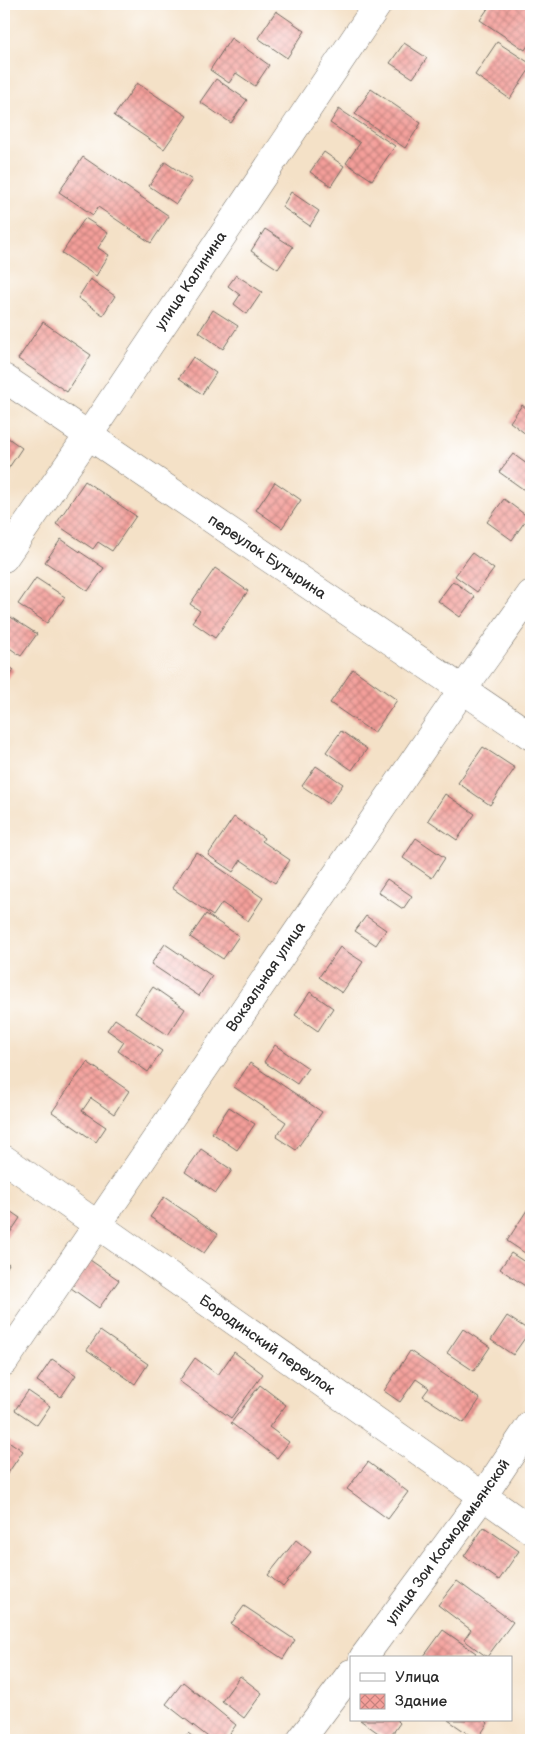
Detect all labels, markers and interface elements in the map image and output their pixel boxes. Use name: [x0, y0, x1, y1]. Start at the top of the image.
street label: улица Калинина: [151, 228, 231, 334]
street label: переулок Бутырина: [204, 510, 330, 604]
street label: Вокзальная улица: [222, 918, 310, 1036]
street label: Бородинский переулок: [195, 1291, 339, 1399]
street label: улица Зои Космодемьянской: [382, 1456, 514, 1628]
legend: [350, 1656, 512, 1722]
text: Улица: [395, 1668, 440, 1687]
text: Здание: [395, 1692, 447, 1711]

